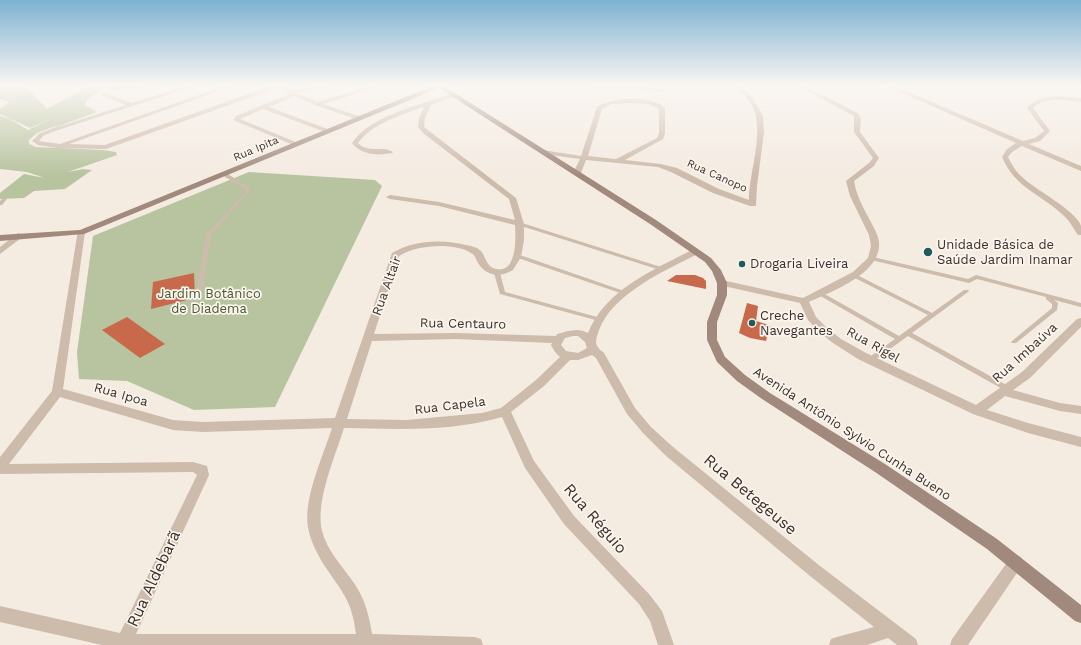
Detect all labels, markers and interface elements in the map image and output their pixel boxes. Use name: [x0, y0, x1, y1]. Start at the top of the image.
street label: Rua Ipita: [231, 134, 281, 164]
street label: Rua Canopo: [685, 157, 749, 195]
place label: Unidade Básica de Saúde Jardim Inamar: [937, 237, 1073, 268]
marker: Unidade Básica de Saúde Jardim Inamar: [922, 246, 934, 258]
street label: Rua Altair: [369, 254, 405, 318]
place label: Drogaria Liveira: [750, 256, 848, 272]
marker: Drogaria Liveira: [737, 259, 747, 269]
park label: Jardim Botânico de Diadema: [157, 286, 261, 317]
place label: Creche Navegantes: [760, 308, 833, 339]
street label: Rua Centauro: [420, 315, 506, 333]
marker: Creche Navegantes: [747, 318, 757, 328]
street label: Rua Imbaúva: [989, 320, 1061, 386]
street label: Rua Rigel: [844, 324, 902, 366]
street label: Avenida Antônio Sylvio Cunha Bueno: [750, 364, 954, 504]
street label: Rua Ipoa: [92, 380, 150, 410]
street label: Rua Capela: [414, 394, 486, 418]
street label: Rua Betegeuse: [700, 451, 800, 539]
street label: Rua Réguio: [559, 480, 631, 558]
street label: Rua Aldebarã: [123, 528, 185, 630]

